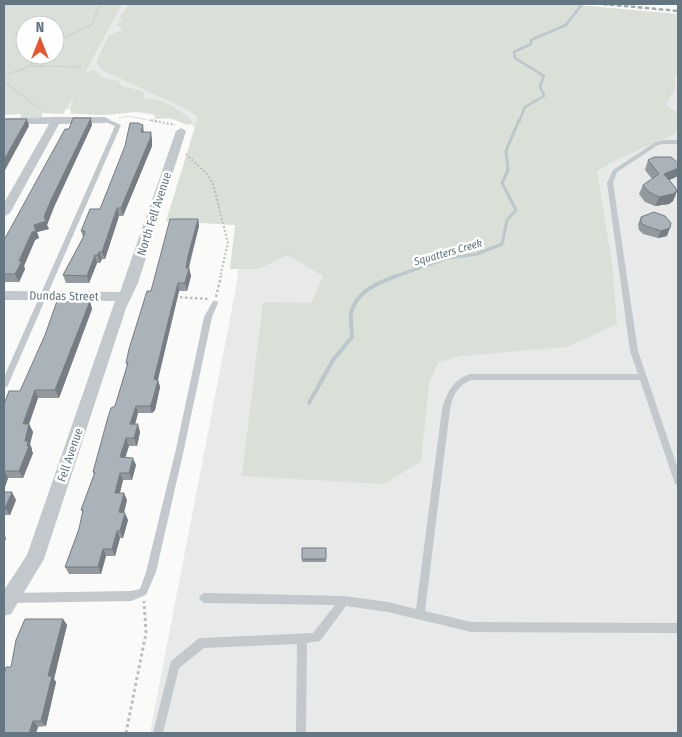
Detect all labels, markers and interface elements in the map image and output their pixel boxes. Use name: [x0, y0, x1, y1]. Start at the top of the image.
north arrow: [15, 15, 65, 65]
text: N: [36, 19, 44, 36]
street label: North Fell Avenue: [134, 170, 174, 257]
water label: Squatters Creek: [412, 236, 484, 269]
street label: Dundas Street: [29, 288, 99, 304]
street label: Fell Avenue: [54, 426, 86, 484]

